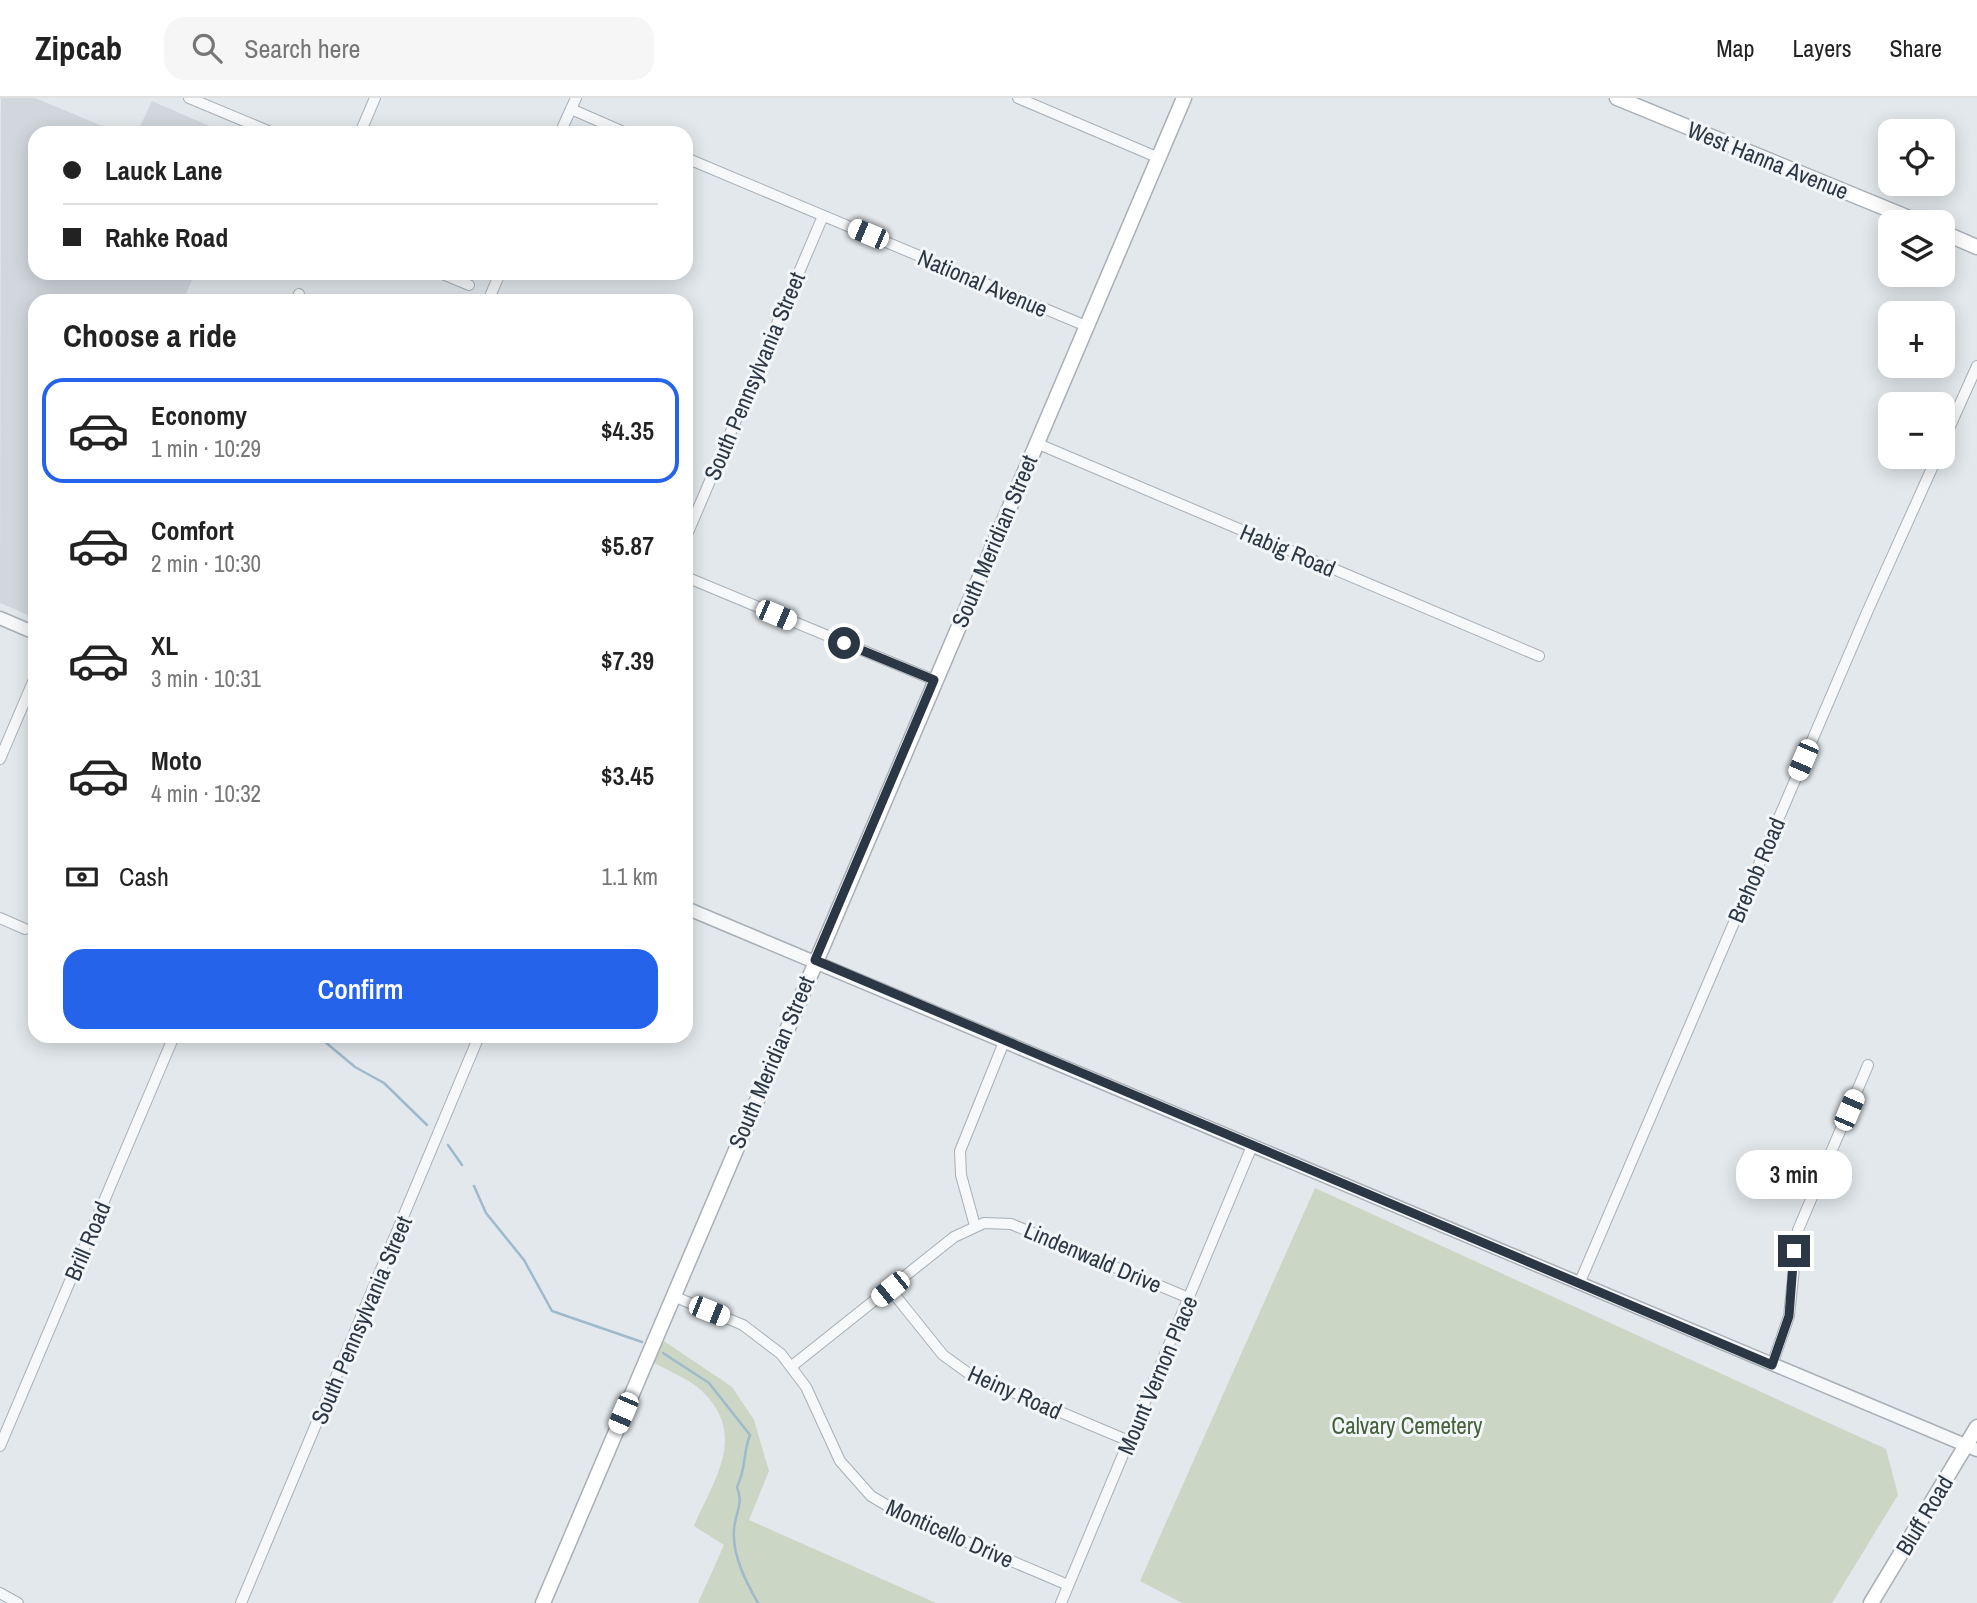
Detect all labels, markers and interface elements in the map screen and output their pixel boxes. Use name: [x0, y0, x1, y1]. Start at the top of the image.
search box: [164, 17, 654, 80]
text: Zipcab: [35, 26, 122, 70]
icon: search: [188, 29, 226, 67]
text: Search here: [244, 31, 360, 66]
text: Map: [1716, 32, 1754, 64]
text: Layers: [1792, 32, 1851, 64]
text: Share: [1889, 32, 1942, 64]
street label: West Hanna Avenue: [1683, 114, 1853, 206]
map controls: [1878, 119, 1955, 469]
button: locate: [1878, 119, 1955, 196]
text: Lauck Lane: [105, 153, 222, 188]
button: layers: [1878, 210, 1955, 287]
car: [845, 216, 892, 252]
text: Rahke Road: [105, 220, 228, 255]
street label: National Avenue: [913, 242, 1053, 324]
street label: South Pennsylvania Street: [696, 267, 812, 485]
button: +: [1878, 301, 1955, 378]
text: Choose a ride: [63, 314, 237, 357]
button: −: [1878, 392, 1955, 469]
text: Economy: [151, 398, 247, 433]
icon: car: [67, 399, 130, 462]
text: $4.35: [601, 413, 654, 448]
text: 1 min · 10:29: [151, 433, 261, 464]
street label: South Meridian Street: [944, 450, 1044, 632]
text: Comfort: [151, 513, 234, 548]
icon: car: [67, 514, 130, 577]
street label: Habig Road: [1236, 516, 1340, 584]
text: $5.87: [601, 528, 654, 563]
text: 2 min · 10:30: [151, 548, 261, 579]
car: [753, 597, 800, 633]
route start: [828, 627, 860, 659]
text: XL: [151, 628, 178, 663]
icon: car: [67, 629, 130, 692]
text: $7.39: [601, 643, 654, 678]
text: 3 min · 10:31: [151, 663, 261, 694]
car: [1786, 737, 1821, 783]
text: Moto: [151, 743, 202, 778]
icon: car: [67, 744, 130, 807]
text: $3.45: [601, 758, 654, 793]
text: 4 min · 10:32: [151, 778, 261, 809]
street label: Brehob Road: [1720, 813, 1792, 927]
icon: cash: [63, 858, 101, 896]
text: Cash: [119, 859, 169, 894]
text: 1.1 km: [601, 861, 658, 892]
button: Confirm: [63, 949, 658, 1029]
street label: South Meridian Street: [721, 971, 821, 1153]
car: [1832, 1087, 1867, 1133]
callout: 3 min: [1736, 1150, 1852, 1198]
text: 3 min: [1770, 1159, 1818, 1190]
street label: Brill Road: [57, 1197, 117, 1285]
street label: South Pennsylvania Street: [303, 1211, 419, 1429]
street label: Lindenwald Drive: [1019, 1214, 1167, 1300]
route end: [1778, 1235, 1810, 1267]
car: [868, 1268, 913, 1310]
street label: Mount Vernon Place: [1110, 1291, 1204, 1459]
car: [686, 1293, 733, 1329]
street label: Heiny Road: [963, 1358, 1067, 1426]
car: [606, 1390, 641, 1436]
park label: Calvary Cemetery: [1332, 1410, 1483, 1441]
street label: Bluff Road: [1888, 1469, 1960, 1561]
street label: Monticello Drive: [881, 1491, 1019, 1575]

